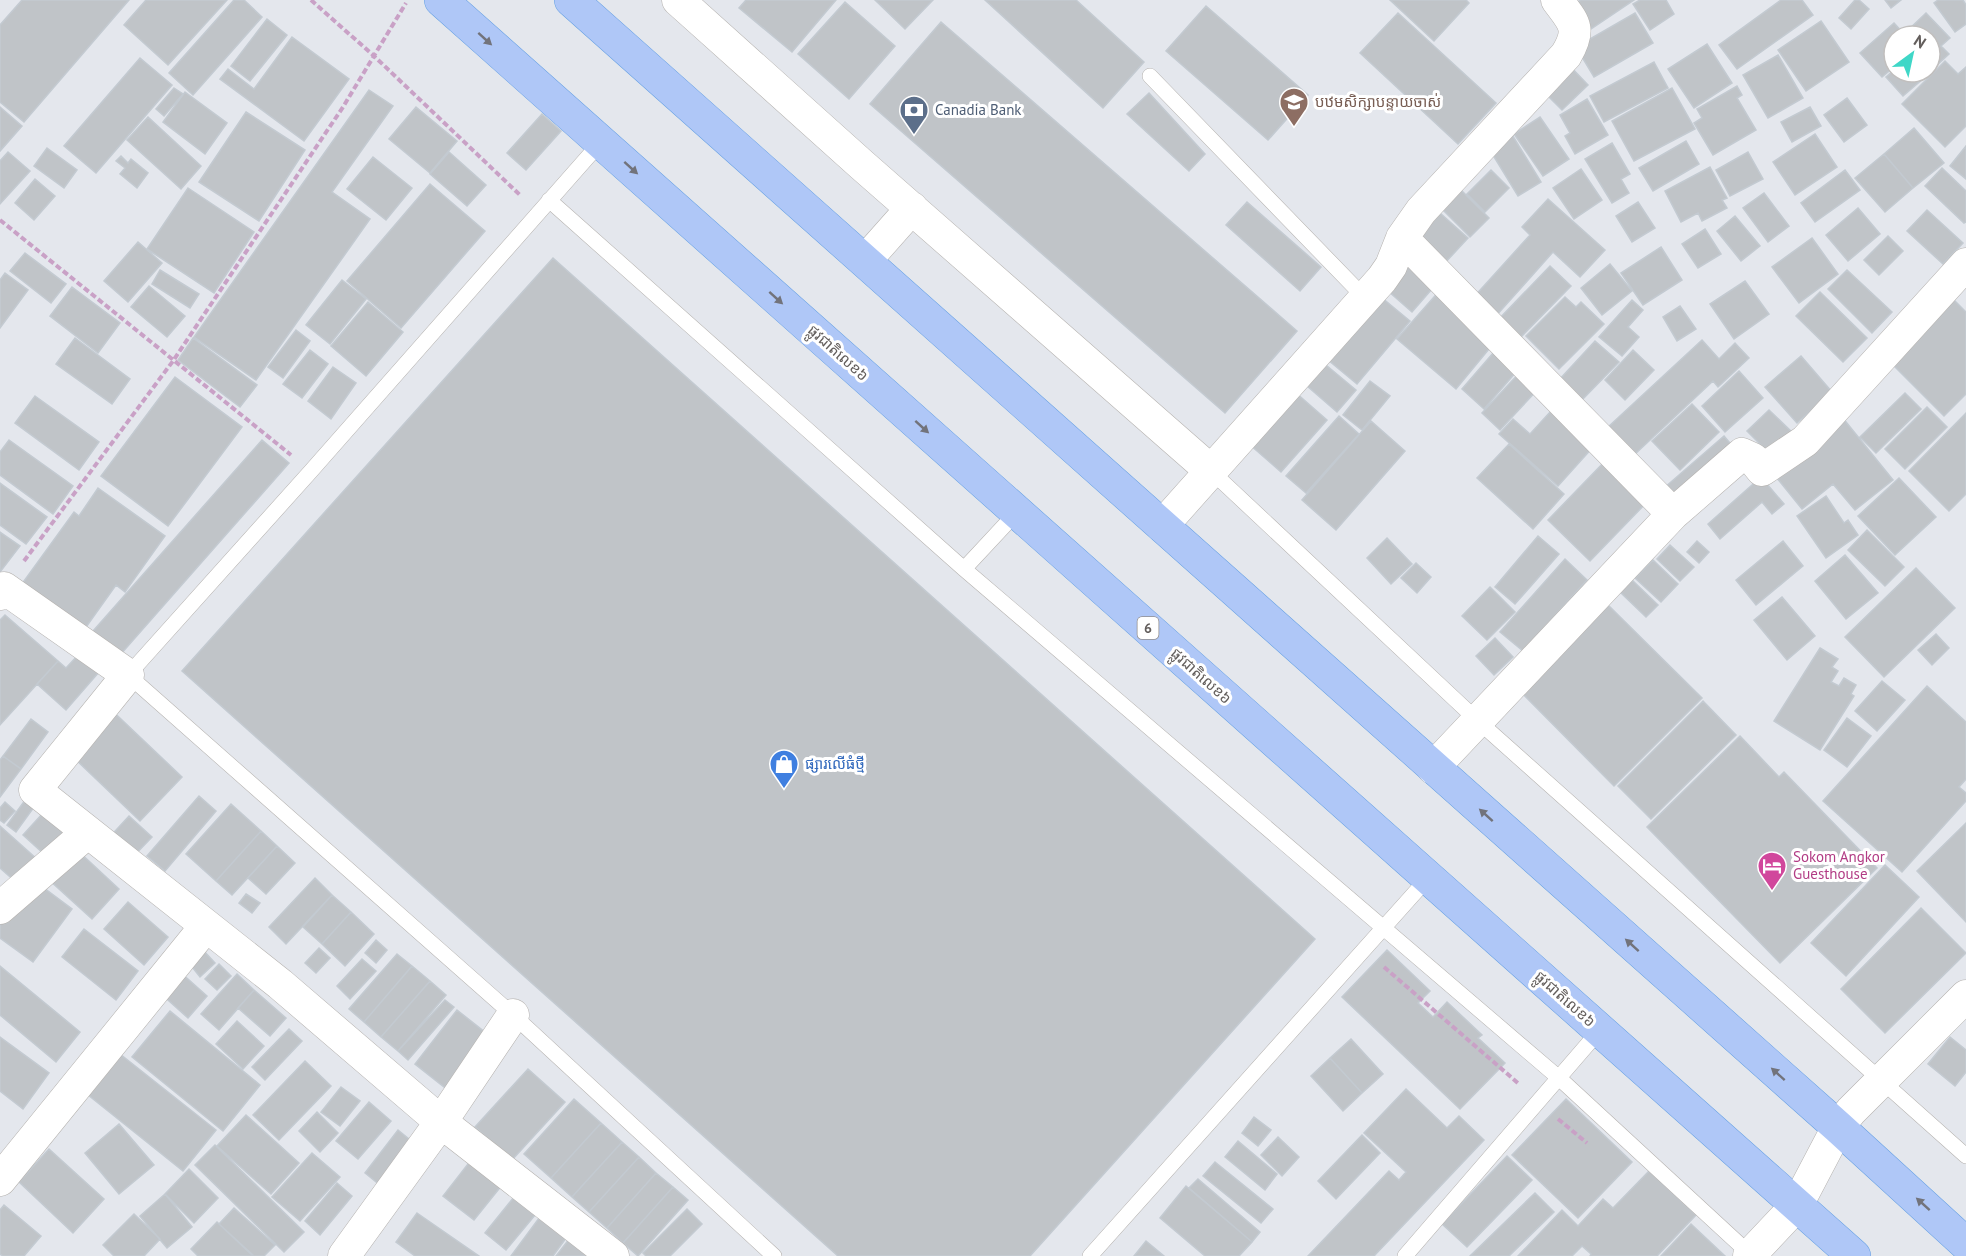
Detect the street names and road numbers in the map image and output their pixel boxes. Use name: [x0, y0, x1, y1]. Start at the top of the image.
street label: ផ្លូវជាតិលេខ៦: [801, 320, 873, 388]
road number: 6: [1138, 617, 1158, 639]
street label: ផ្លូវជាតិលេខ៦: [1164, 643, 1236, 711]
street label: ផ្លូវជាតិលេខ៦: [1528, 966, 1600, 1034]

